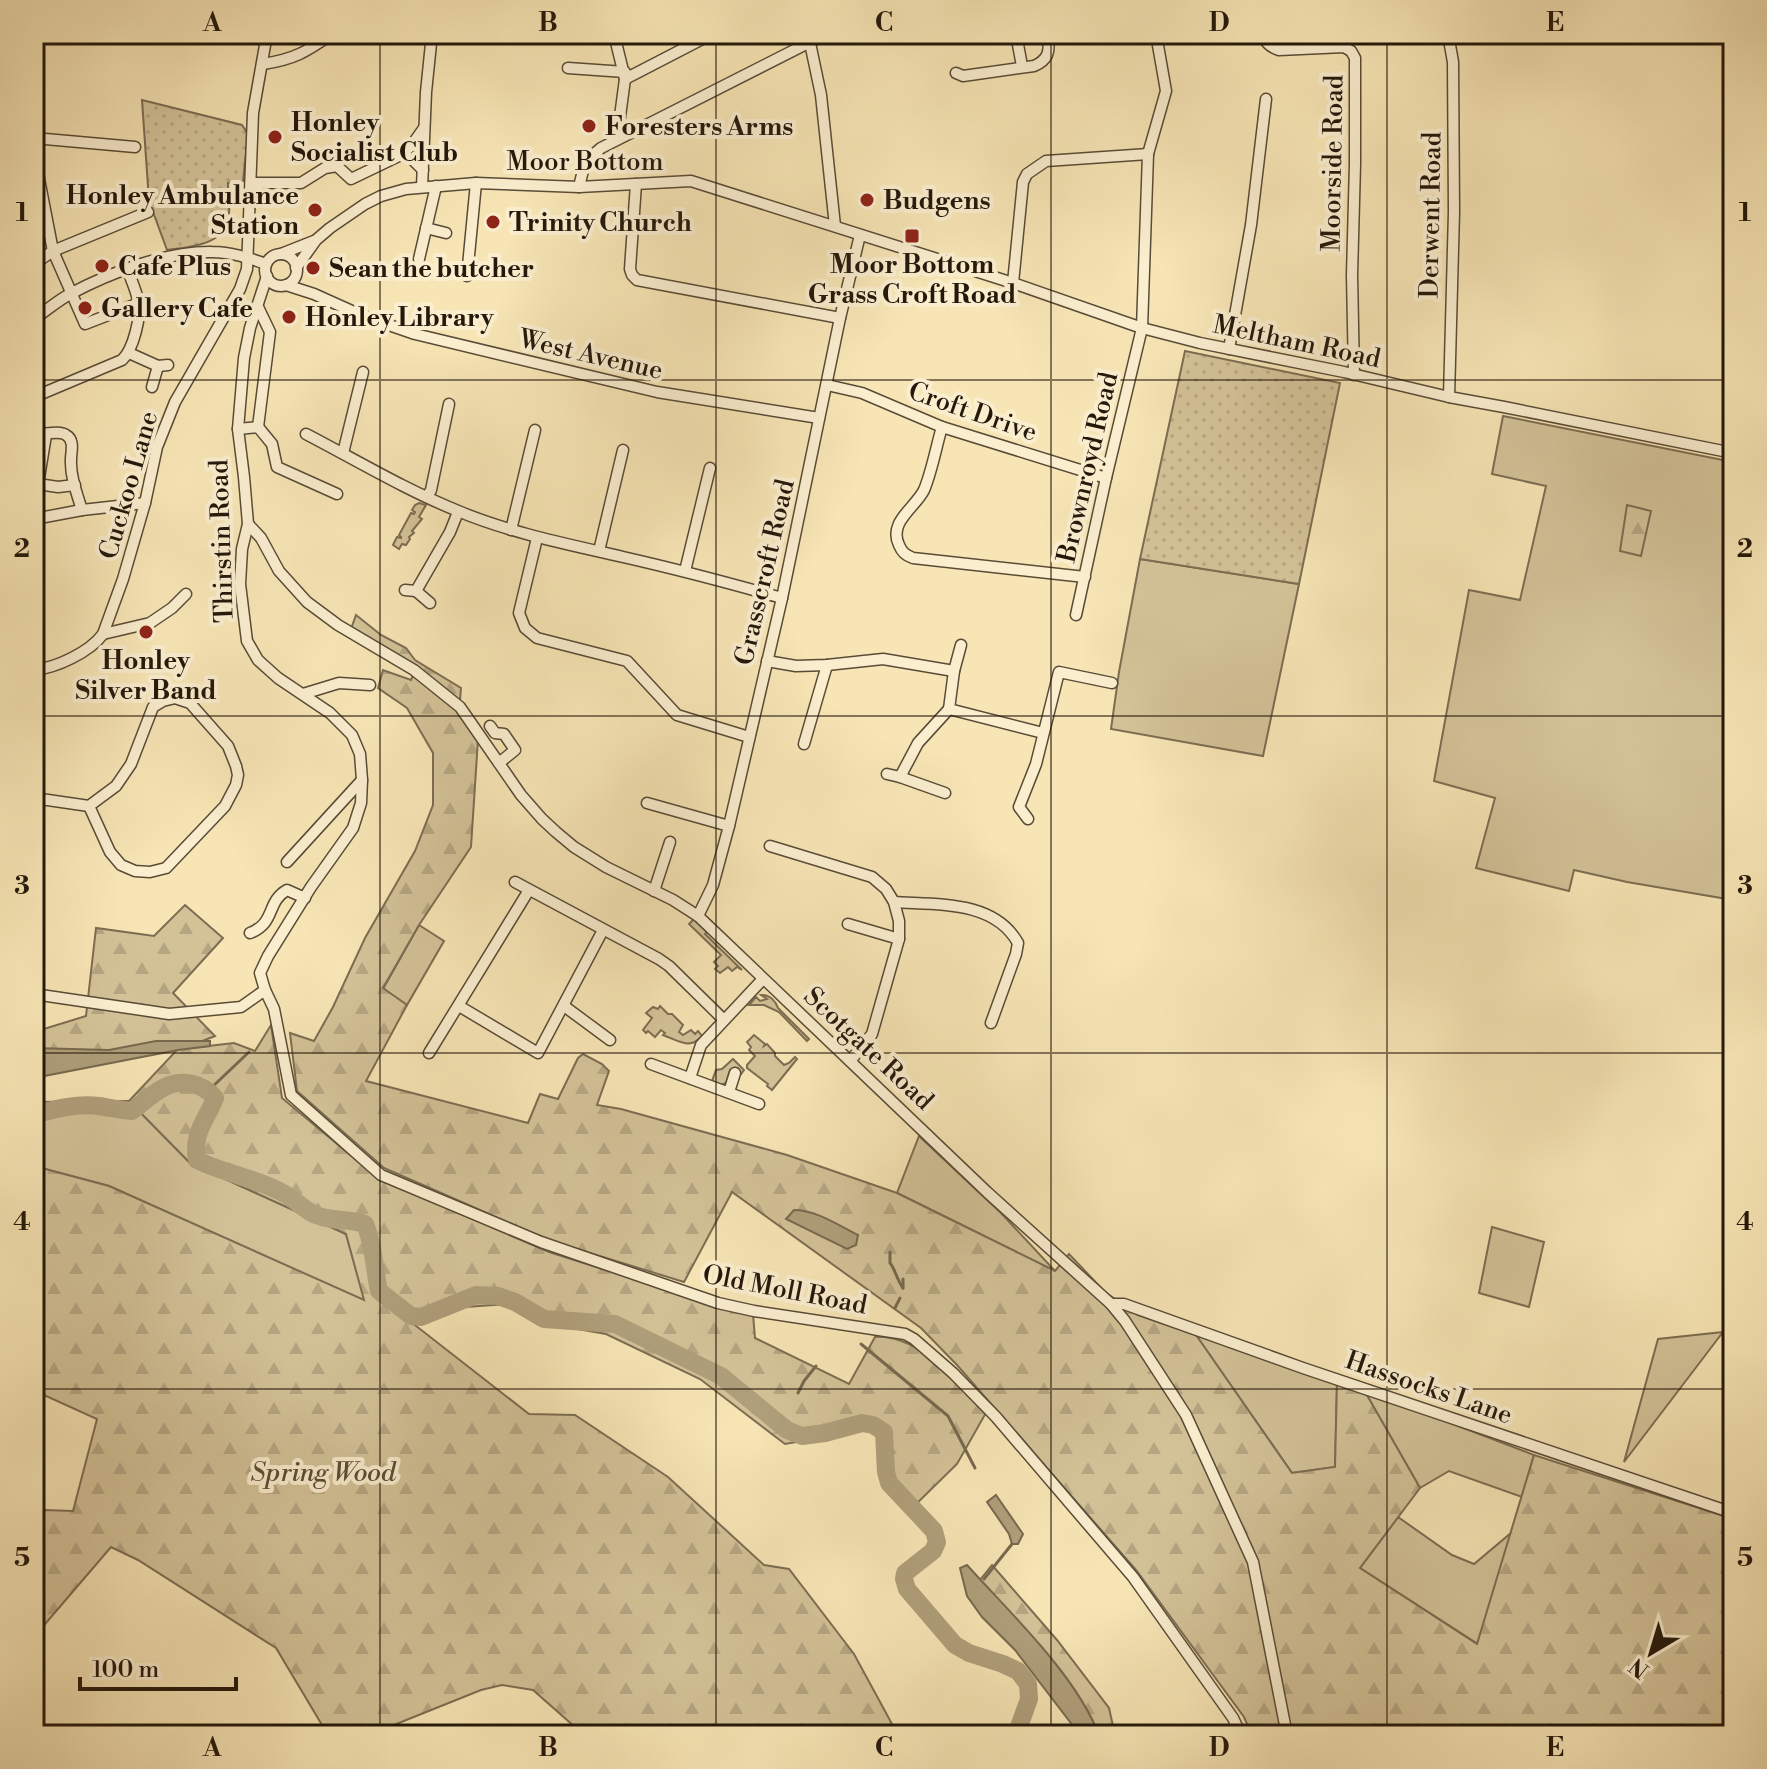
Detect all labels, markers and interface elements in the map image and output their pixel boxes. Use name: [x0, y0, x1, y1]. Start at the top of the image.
text: A: [202, 7, 222, 39]
text: B: [538, 7, 558, 39]
text: C: [875, 7, 893, 39]
text: D: [1209, 7, 1229, 39]
text: E: [1546, 7, 1564, 39]
street label: Moorside Road: [1315, 74, 1351, 252]
place label: Honley Socialist Club: [291, 107, 458, 169]
place label: Foresters Arms: [605, 111, 793, 143]
marker: Foresters Arms: [580, 117, 598, 135]
marker: Honley Socialist Club: [266, 128, 284, 146]
street label: Derwent Road: [1414, 131, 1448, 299]
street label: Moor Bottom: [507, 146, 664, 178]
place label: Honley Ambulance Station: [66, 180, 299, 242]
place label: Budgens: [883, 185, 991, 217]
marker: Budgens: [858, 191, 876, 209]
text: 1: [16, 197, 29, 229]
text: 1: [1739, 197, 1752, 229]
marker: Honley Ambulance Station: [306, 201, 324, 219]
place label: Trinity Church: [509, 207, 692, 239]
marker: Trinity Church: [484, 213, 502, 231]
marker: Moor Bottom Grass Croft Road: [903, 227, 921, 245]
place label: Moor Bottom Grass Croft Road: [808, 249, 1016, 311]
place label: Cafe Plus: [118, 251, 231, 283]
place label: Sean the butcher: [329, 253, 534, 285]
marker: Cafe Plus: [93, 257, 111, 275]
marker: Sean the butcher: [304, 259, 322, 277]
place label: Gallery Cafe: [101, 293, 253, 325]
marker: Gallery Cafe: [76, 299, 94, 317]
place label: Honley Library: [305, 302, 495, 334]
marker: Honley Library: [280, 308, 298, 326]
street label: Meltham Road: [1210, 309, 1384, 375]
street label: West Avenue: [515, 323, 666, 387]
street label: Brownroyd Road: [1050, 369, 1125, 567]
street label: Croft Drive: [904, 375, 1041, 449]
street label: Cuckoo Lane: [93, 407, 165, 563]
street label: Thirstin Road: [203, 458, 241, 623]
street label: Grasscroft Road: [728, 476, 802, 668]
text: 2: [14, 533, 30, 565]
text: 2: [1737, 533, 1753, 565]
marker: Honley Silver Band: [137, 623, 155, 641]
place label: Honley Silver Band: [75, 645, 217, 707]
text: 3: [14, 870, 30, 902]
text: 3: [1737, 870, 1753, 902]
street label: Scotgate Road: [797, 980, 940, 1117]
text: 4: [13, 1206, 31, 1238]
text: 4: [1736, 1206, 1754, 1238]
street label: Old Moll Road: [700, 1258, 870, 1322]
street label: Hassocks Lane: [1341, 1344, 1517, 1432]
park label: Spring Wood: [251, 1457, 397, 1489]
text: 5: [14, 1542, 30, 1574]
text: 5: [1737, 1542, 1753, 1574]
north arrow: [1611, 1613, 1691, 1693]
scale bar: [80, 1641, 236, 1691]
text: N: [1624, 1651, 1655, 1684]
text: 100 m: [92, 1655, 159, 1685]
text: A: [202, 1732, 222, 1764]
text: B: [538, 1732, 558, 1764]
text: C: [875, 1732, 893, 1764]
text: D: [1209, 1732, 1229, 1764]
text: E: [1546, 1732, 1564, 1764]

